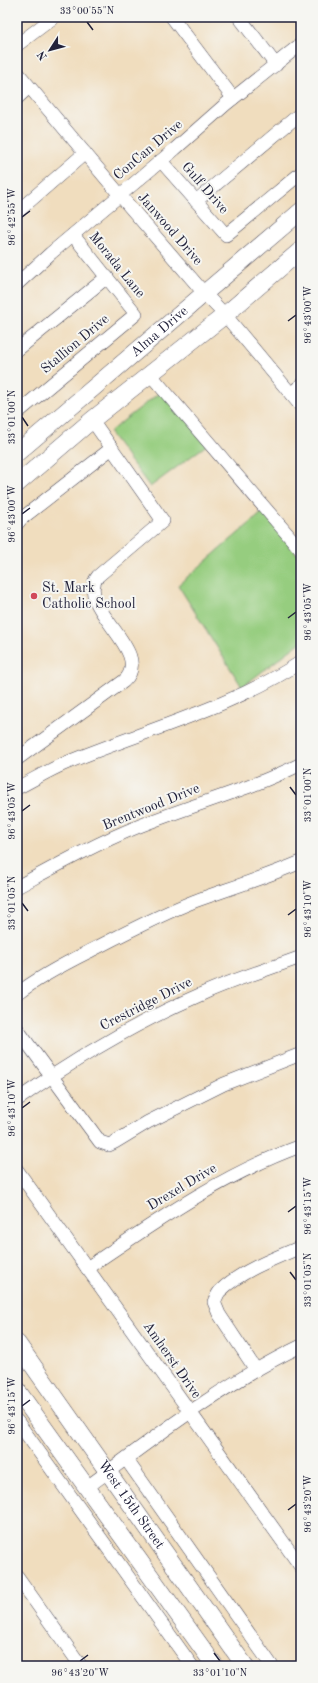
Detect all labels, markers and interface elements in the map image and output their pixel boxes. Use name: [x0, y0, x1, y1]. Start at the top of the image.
text: 33°00'55"N: [60, 6, 115, 16]
north arrow: [30, 30, 70, 70]
text: N: [36, 48, 50, 62]
street label: ConCan Drive: [111, 117, 185, 183]
street label: Gulf Drive: [179, 159, 231, 217]
text: 96°42'55"W: [7, 188, 17, 246]
street label: Janwood Drive: [135, 190, 205, 268]
street label: Morada Lane: [86, 230, 148, 300]
text: 96°43'00"W: [303, 286, 313, 344]
street label: Alma Drive: [128, 304, 191, 360]
street label: Stallion Drive: [38, 312, 112, 376]
text: 33°01'00"N: [7, 389, 17, 444]
text: 96°43'00"W: [7, 485, 17, 543]
place label: St. Mark Catholic School: [42, 581, 136, 611]
text: 96°43'05"W: [303, 583, 313, 641]
marker: St. Mark Catholic School: [29, 591, 39, 601]
text: 33°01'00"N: [303, 767, 313, 822]
street label: Brentwood Drive: [101, 781, 201, 833]
text: 96°43'05"W: [7, 782, 17, 840]
text: 33°01'05"N: [7, 875, 17, 930]
text: 96°43'10"W: [303, 880, 313, 938]
street label: Crestridge Drive: [98, 975, 194, 1033]
text: 96°43'10"W: [7, 1079, 17, 1137]
street label: Drexel Drive: [145, 1161, 219, 1213]
text: 96°43'15"W: [303, 1177, 313, 1235]
text: 33°01'05"N: [303, 1252, 313, 1307]
street label: Amherst Drive: [140, 1319, 204, 1401]
text: 96°43'15"W: [7, 1377, 17, 1435]
street label: West 15th Street: [95, 1458, 167, 1552]
text: 96°43'20"W: [303, 1475, 313, 1533]
text: 96°43'20"W: [51, 1668, 109, 1678]
text: 33°01'10"N: [193, 1668, 248, 1678]

